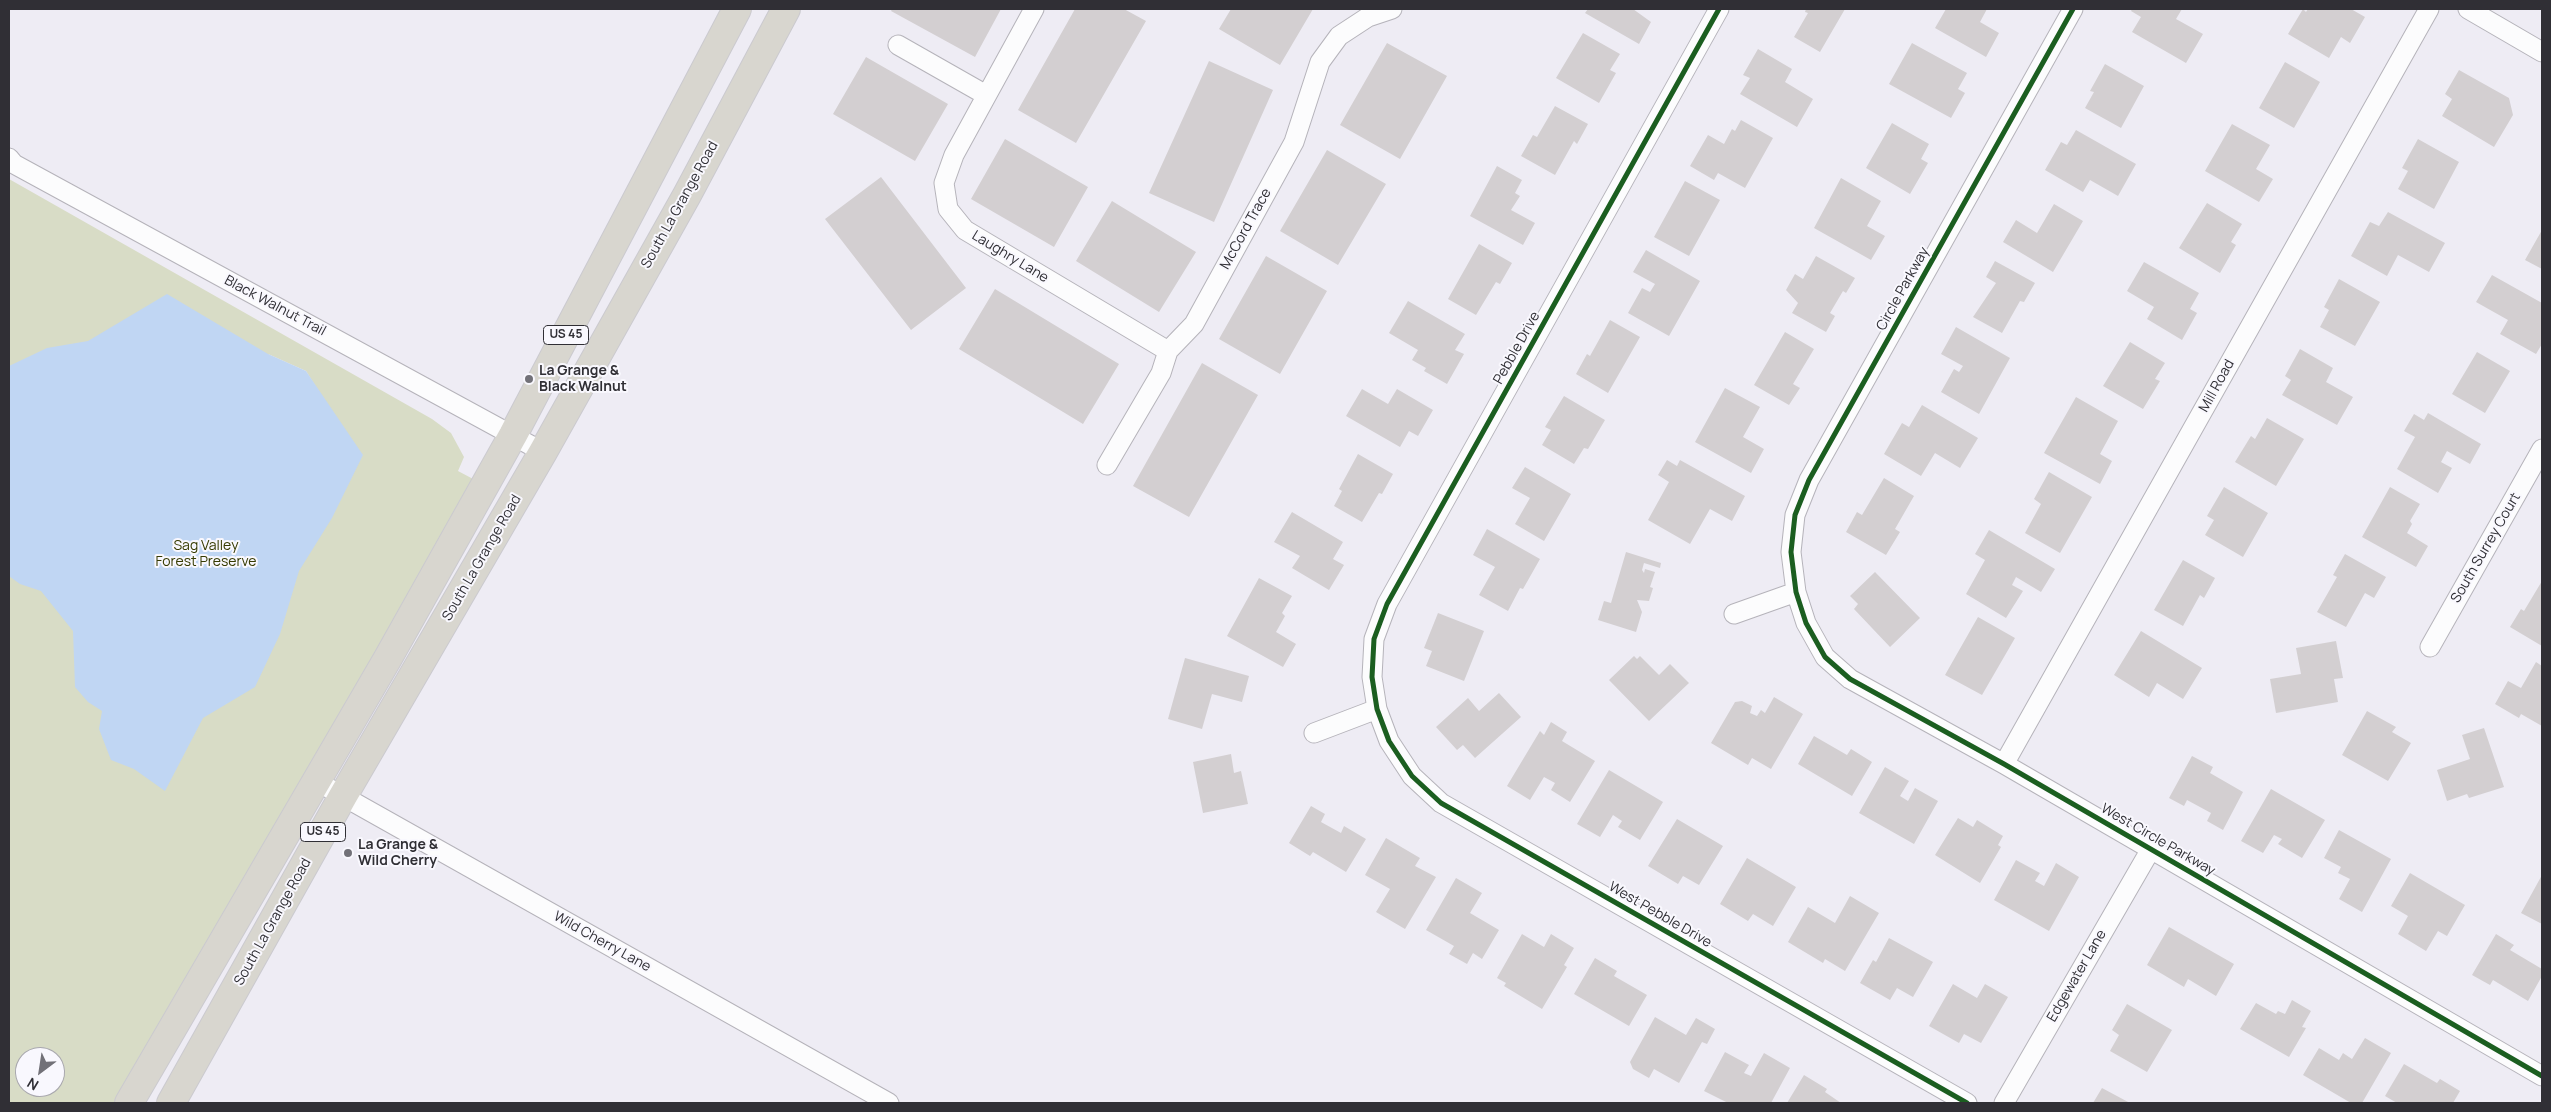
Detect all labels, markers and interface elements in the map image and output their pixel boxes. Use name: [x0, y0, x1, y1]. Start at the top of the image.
street label: South La Grange Road: [638, 138, 722, 272]
street label: McCord Trace: [1217, 186, 1275, 272]
street label: Laughry Lane: [969, 228, 1051, 286]
street label: Circle Parkway: [1873, 244, 1933, 334]
street label: Black Walnut Trail: [221, 272, 329, 340]
street label: Pebble Drive: [1490, 309, 1544, 387]
road number: US 45: [544, 326, 588, 344]
street label: Mill Road: [2196, 357, 2238, 415]
place label: La Grange & Black Walnut: [539, 363, 627, 396]
marker: La Grange & Black Walnut: [523, 373, 535, 385]
street label: South Surrey Court: [2448, 490, 2524, 606]
street label: South La Grange Road: [439, 492, 525, 624]
park label: Sag Valley Forest Preserve: [155, 538, 257, 570]
street label: West Circle Parkway: [2098, 800, 2218, 880]
road number: US 45: [300, 822, 346, 842]
place label: La Grange & Wild Cherry: [358, 837, 438, 870]
marker: La Grange & Wild Cherry: [342, 847, 354, 859]
street label: South La Grange Road: [231, 855, 315, 989]
street label: West Pebble Drive: [1605, 879, 1715, 951]
street label: Wild Cherry Lane: [550, 908, 654, 976]
street label: Edgewater Lane: [2044, 927, 2110, 1025]
north arrow: [15, 1047, 65, 1097]
text: N: [23, 1074, 42, 1095]

